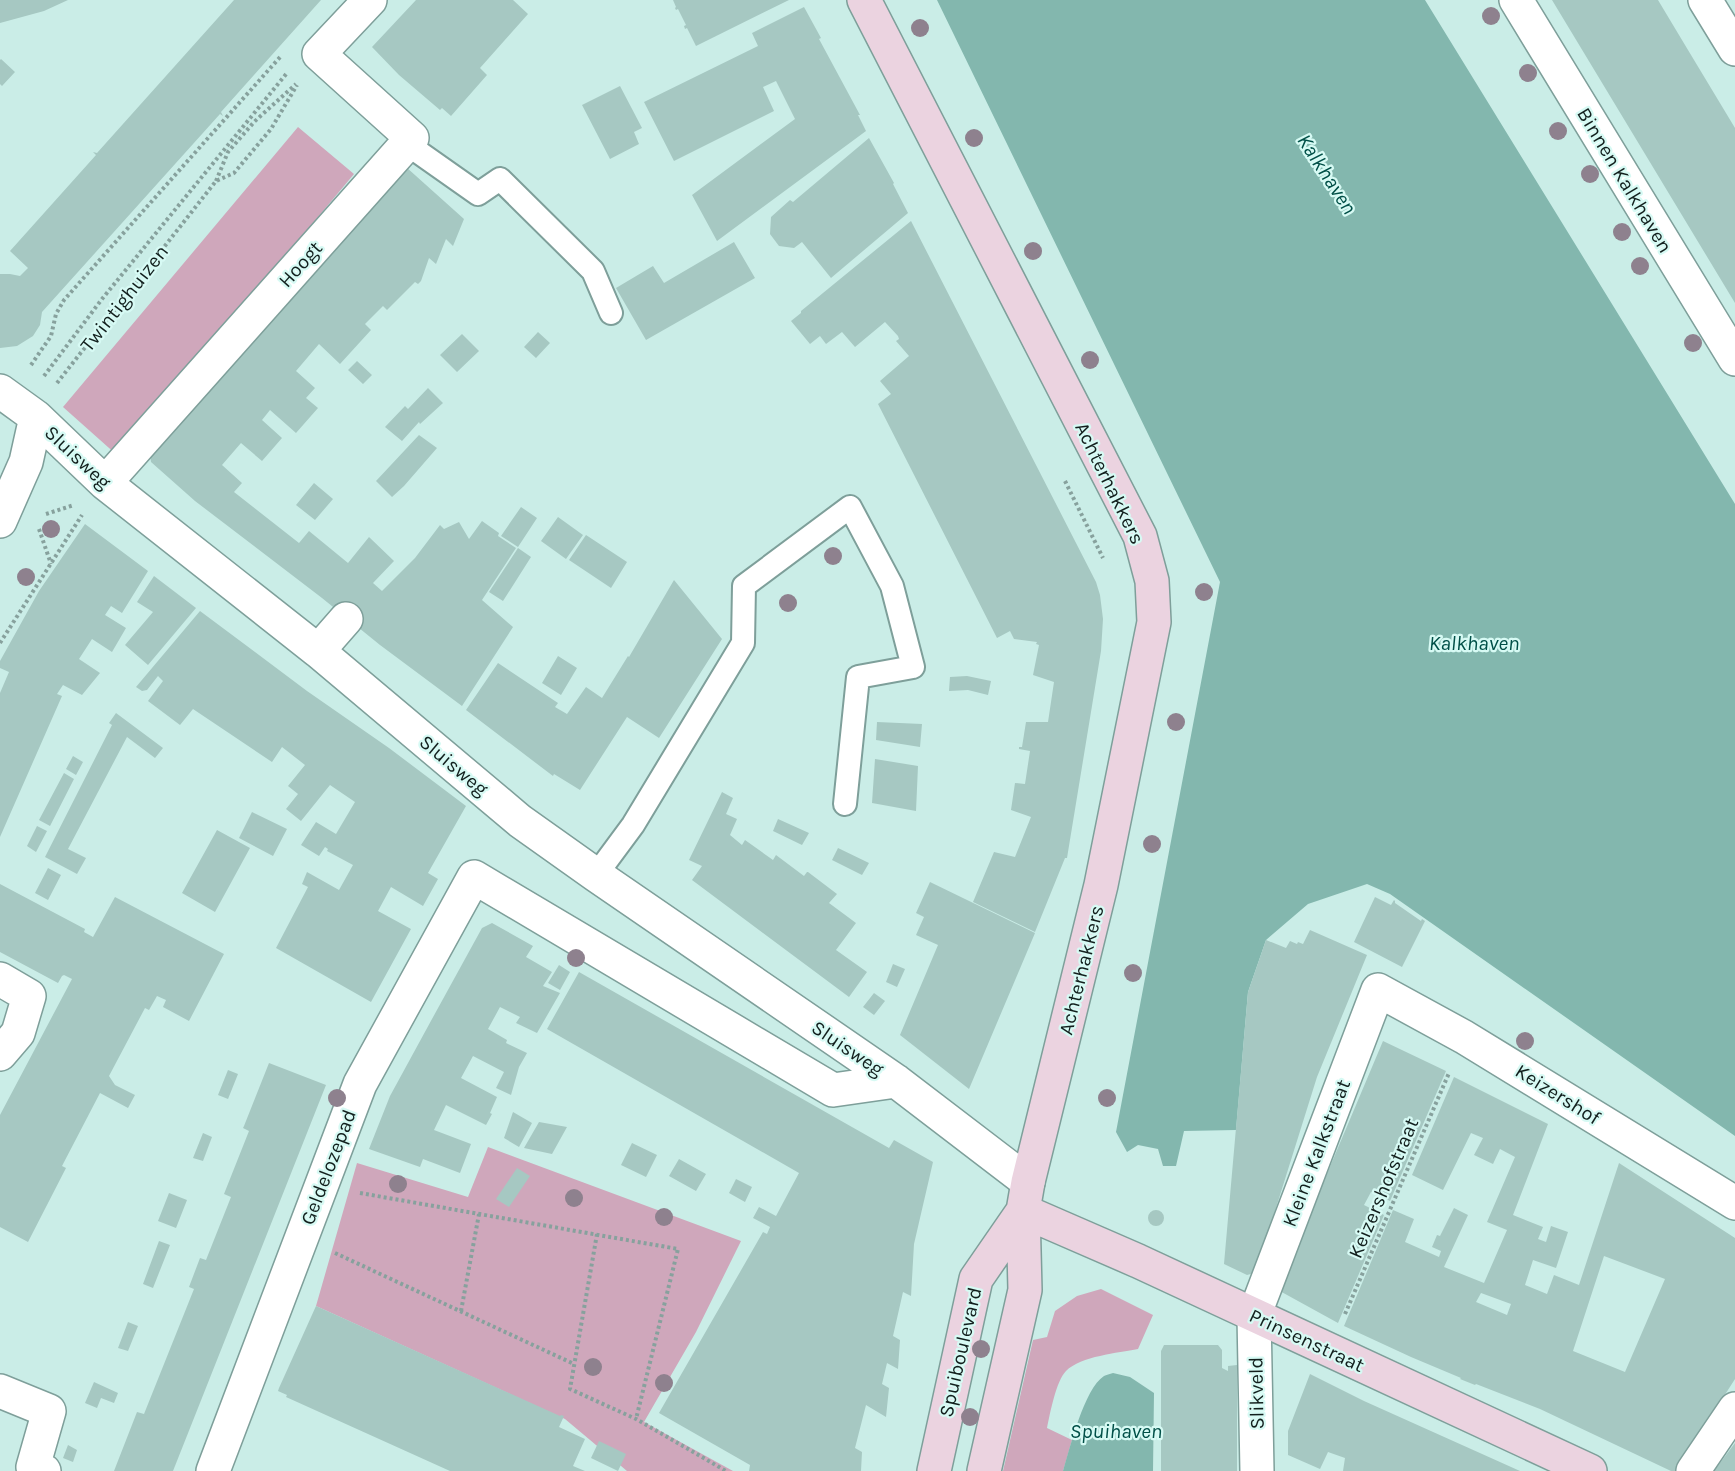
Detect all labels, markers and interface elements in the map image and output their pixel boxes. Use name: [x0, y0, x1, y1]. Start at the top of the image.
street label: Binnen Kalkhaven: [1572, 104, 1677, 257]
water label: Kalkhaven: [1292, 129, 1362, 219]
street label: Hoogt: [274, 236, 327, 292]
street label: Twintighuizen: [76, 240, 173, 356]
street label: Achterhakkers: [1070, 419, 1149, 548]
street label: Sluisweg: [40, 421, 116, 494]
water label: Kalkhaven: [1429, 631, 1519, 655]
street label: Sluisweg: [415, 730, 493, 801]
street label: Achterhakkers: [1054, 903, 1109, 1037]
street label: Sluisweg: [807, 1016, 888, 1081]
street label: Keizershof: [1511, 1059, 1605, 1130]
street label: Kleine Kalkstraat: [1278, 1076, 1355, 1230]
street label: Geldelozepad: [296, 1106, 361, 1228]
street label: Keizershofstraat: [1344, 1114, 1424, 1262]
street label: Spuiboulevard: [934, 1285, 987, 1419]
street label: Prinsenstraat: [1246, 1304, 1368, 1377]
street label: Slikveld: [1244, 1356, 1269, 1430]
water label: Spuihaven: [1070, 1419, 1162, 1443]

